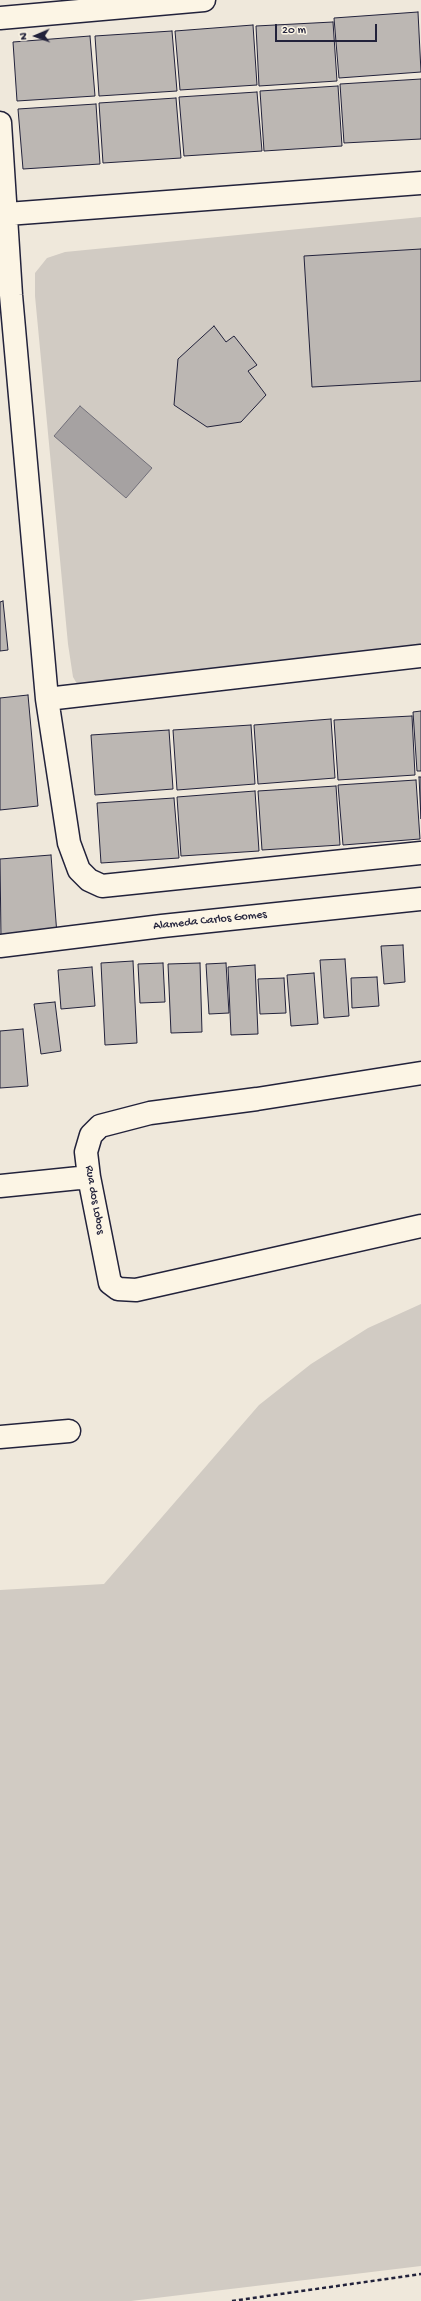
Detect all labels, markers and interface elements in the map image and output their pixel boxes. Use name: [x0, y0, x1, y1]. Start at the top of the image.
north arrow: [16, 16, 56, 56]
scale bar: [277, 16, 379, 42]
text: 20 m: [282, 24, 306, 38]
text: N: [18, 33, 30, 40]
street label: Alameda Carlos Gomes: [153, 908, 267, 934]
street label: Rua dos Lobos: [81, 1165, 107, 1235]

